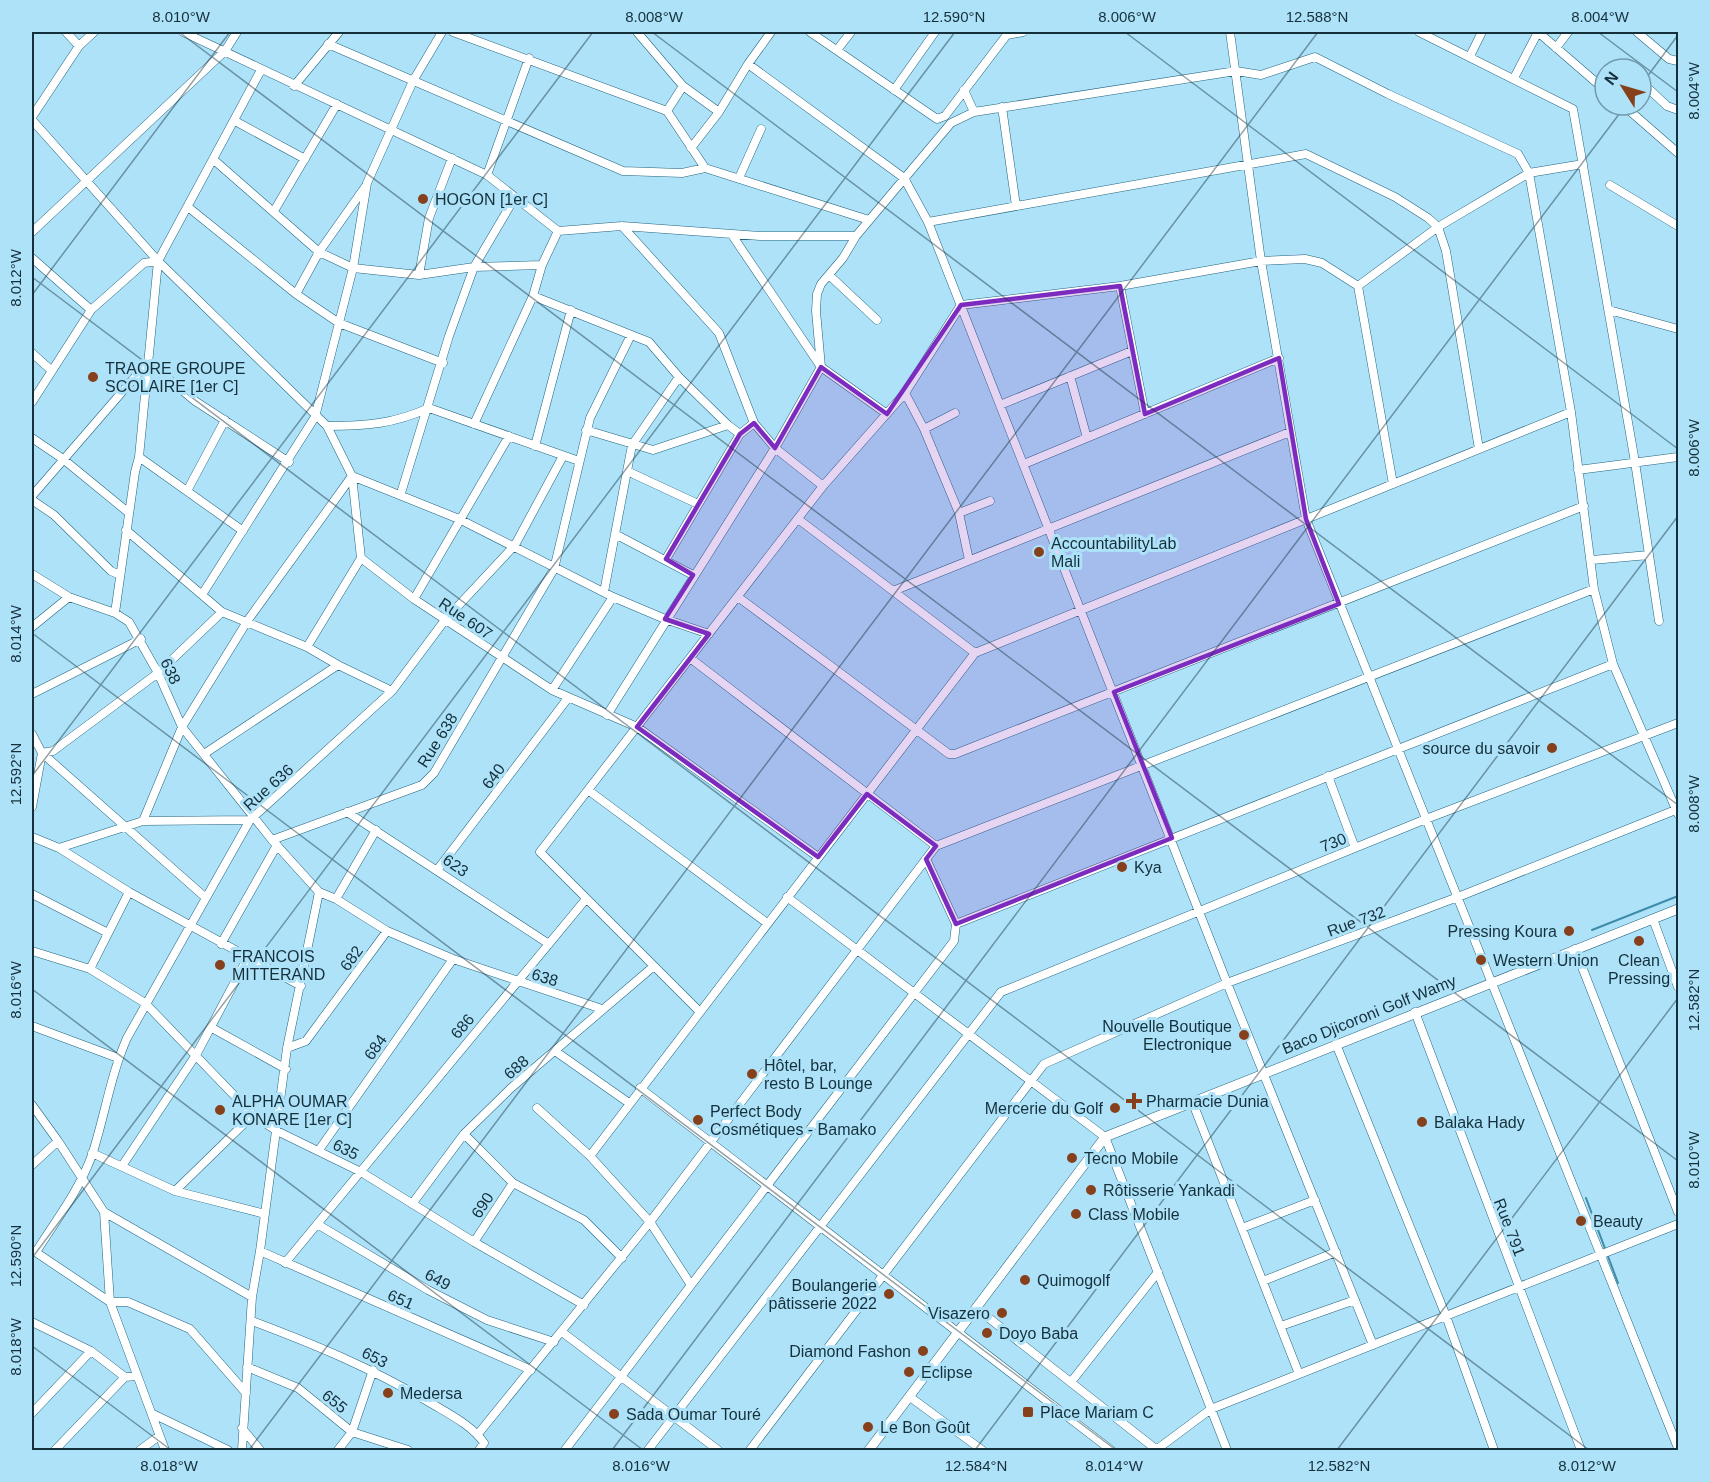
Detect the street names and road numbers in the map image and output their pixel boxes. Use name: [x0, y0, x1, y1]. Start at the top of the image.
street label: Rue 607: [436, 594, 496, 642]
street label: 638: [157, 656, 184, 687]
street label: Rue 638: [414, 710, 461, 770]
street label: 640: [479, 760, 508, 792]
street label: Rue 636: [240, 761, 297, 814]
street label: 730: [1318, 830, 1349, 855]
street label: 623: [440, 851, 472, 880]
street label: Rue 732: [1325, 903, 1388, 940]
street label: 682: [337, 942, 366, 974]
street label: 638: [530, 965, 560, 990]
street label: Baco Djicoroni Golf Wamy: [1280, 972, 1459, 1057]
street label: 686: [447, 1011, 478, 1042]
street label: 684: [361, 1031, 390, 1063]
street label: 688: [501, 1052, 532, 1083]
street label: 635: [330, 1136, 362, 1163]
street label: 690: [468, 1189, 497, 1221]
street label: Rue 791: [1491, 1196, 1528, 1259]
street label: 649: [422, 1266, 454, 1293]
street label: 651: [385, 1286, 417, 1313]
street label: 653: [359, 1344, 391, 1371]
street label: 655: [319, 1386, 350, 1416]

